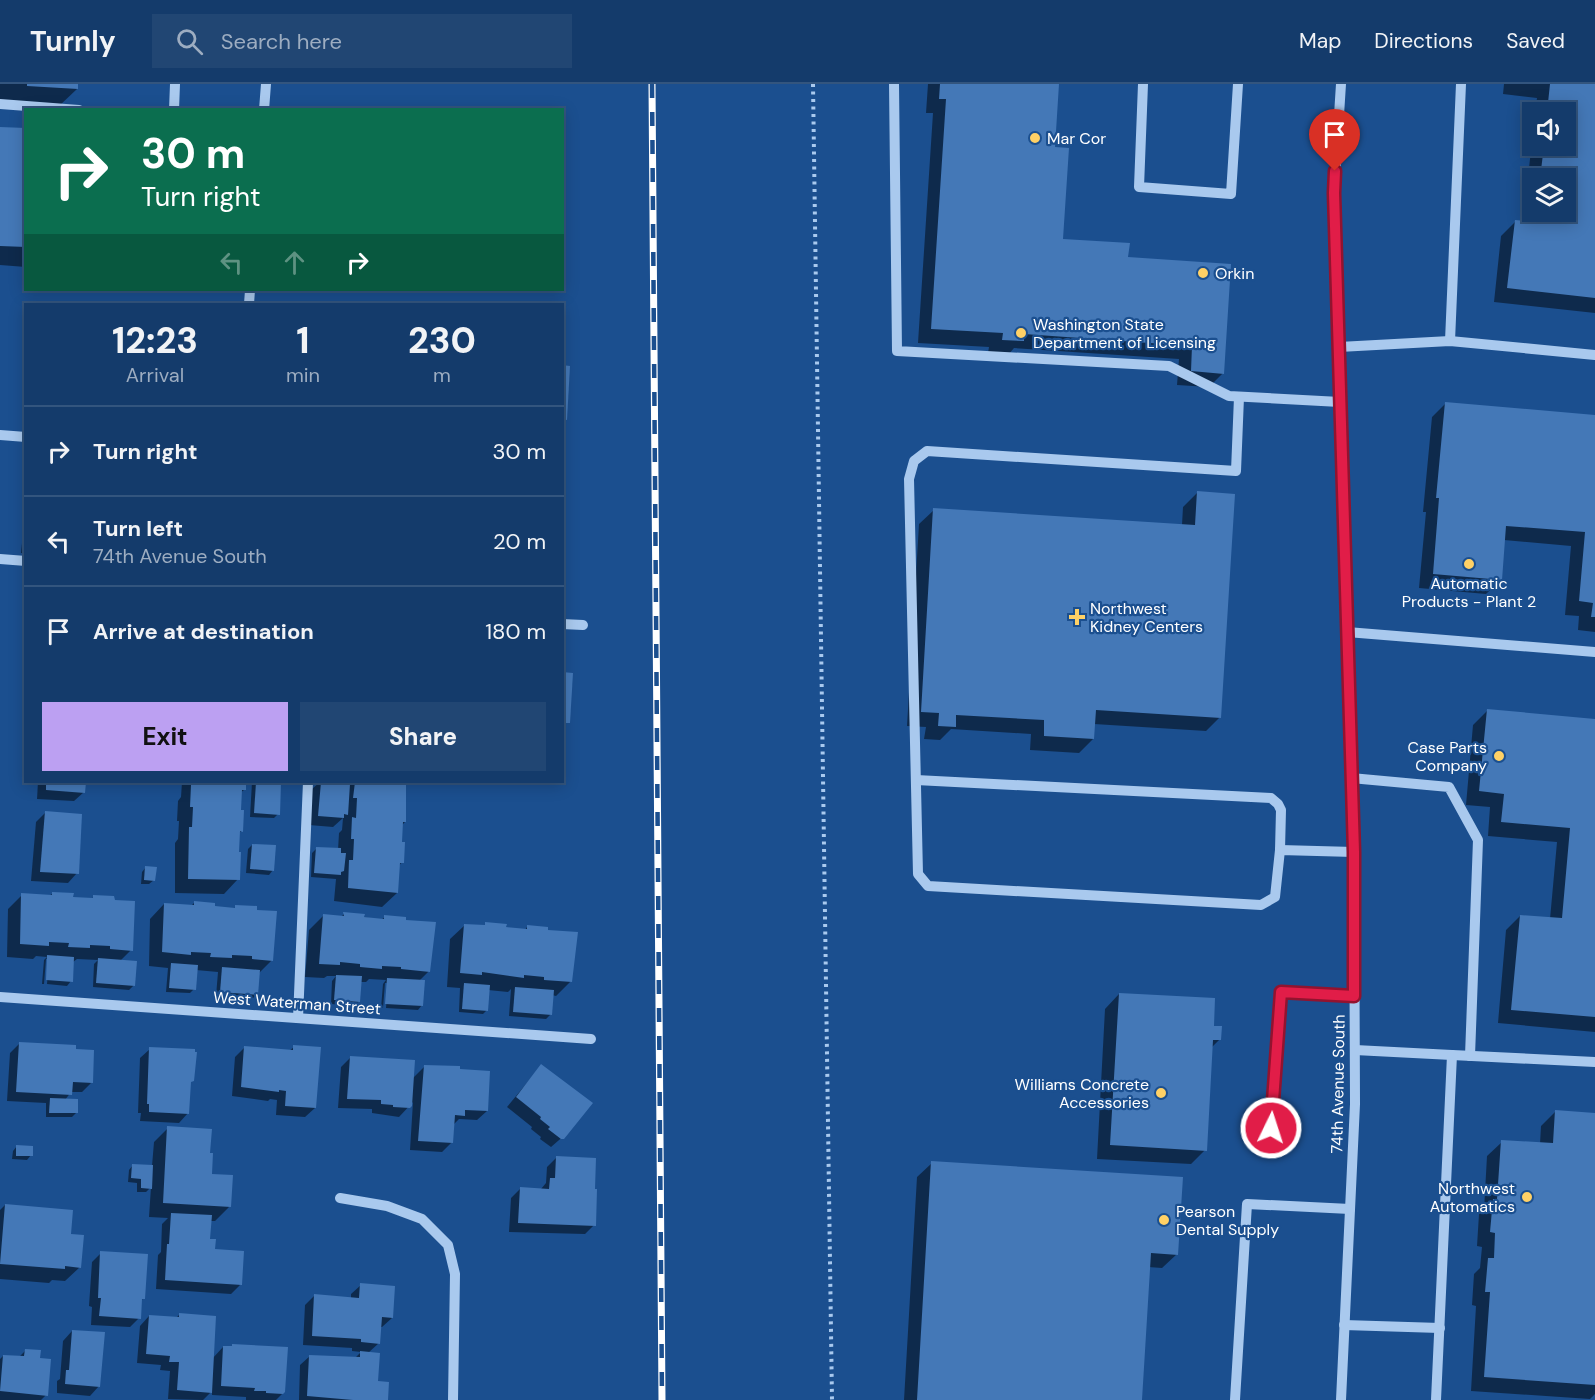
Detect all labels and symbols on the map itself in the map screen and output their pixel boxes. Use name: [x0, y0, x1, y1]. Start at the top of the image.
pin: [1309, 109, 1360, 171]
place label: Mar Cor: [1047, 128, 1106, 149]
marker: Mar Cor: [1028, 131, 1042, 145]
place label: Orkin: [1215, 263, 1254, 284]
marker: Orkin: [1196, 266, 1210, 280]
place label: Washington State Department of Licensing: [1033, 314, 1216, 353]
marker: Washington State Department of Licensing: [1014, 326, 1028, 340]
marker: Automatic Products - Plant 2: [1462, 557, 1476, 571]
place label: Automatic Products - Plant 2: [1402, 573, 1536, 612]
place label: Northwest Kidney Centers: [1090, 598, 1203, 637]
marker: Northwest Kidney Centers: [1068, 608, 1086, 626]
place label: Case Parts Company: [1408, 737, 1487, 776]
marker: Case Parts Company: [1492, 749, 1506, 763]
street label: West Waterman Street: [212, 987, 382, 1019]
street label: 74th Avenue South: [1326, 1014, 1350, 1154]
place label: Williams Concrete Accessories: [1015, 1074, 1149, 1113]
marker: Williams Concrete Accessories: [1154, 1086, 1168, 1100]
position arrow: [1239, 1096, 1303, 1160]
place label: Northwest Automatics: [1430, 1178, 1515, 1217]
marker: Northwest Automatics: [1520, 1190, 1534, 1204]
place label: Pearson Dental Supply: [1176, 1201, 1279, 1240]
marker: Pearson Dental Supply: [1157, 1213, 1171, 1227]

